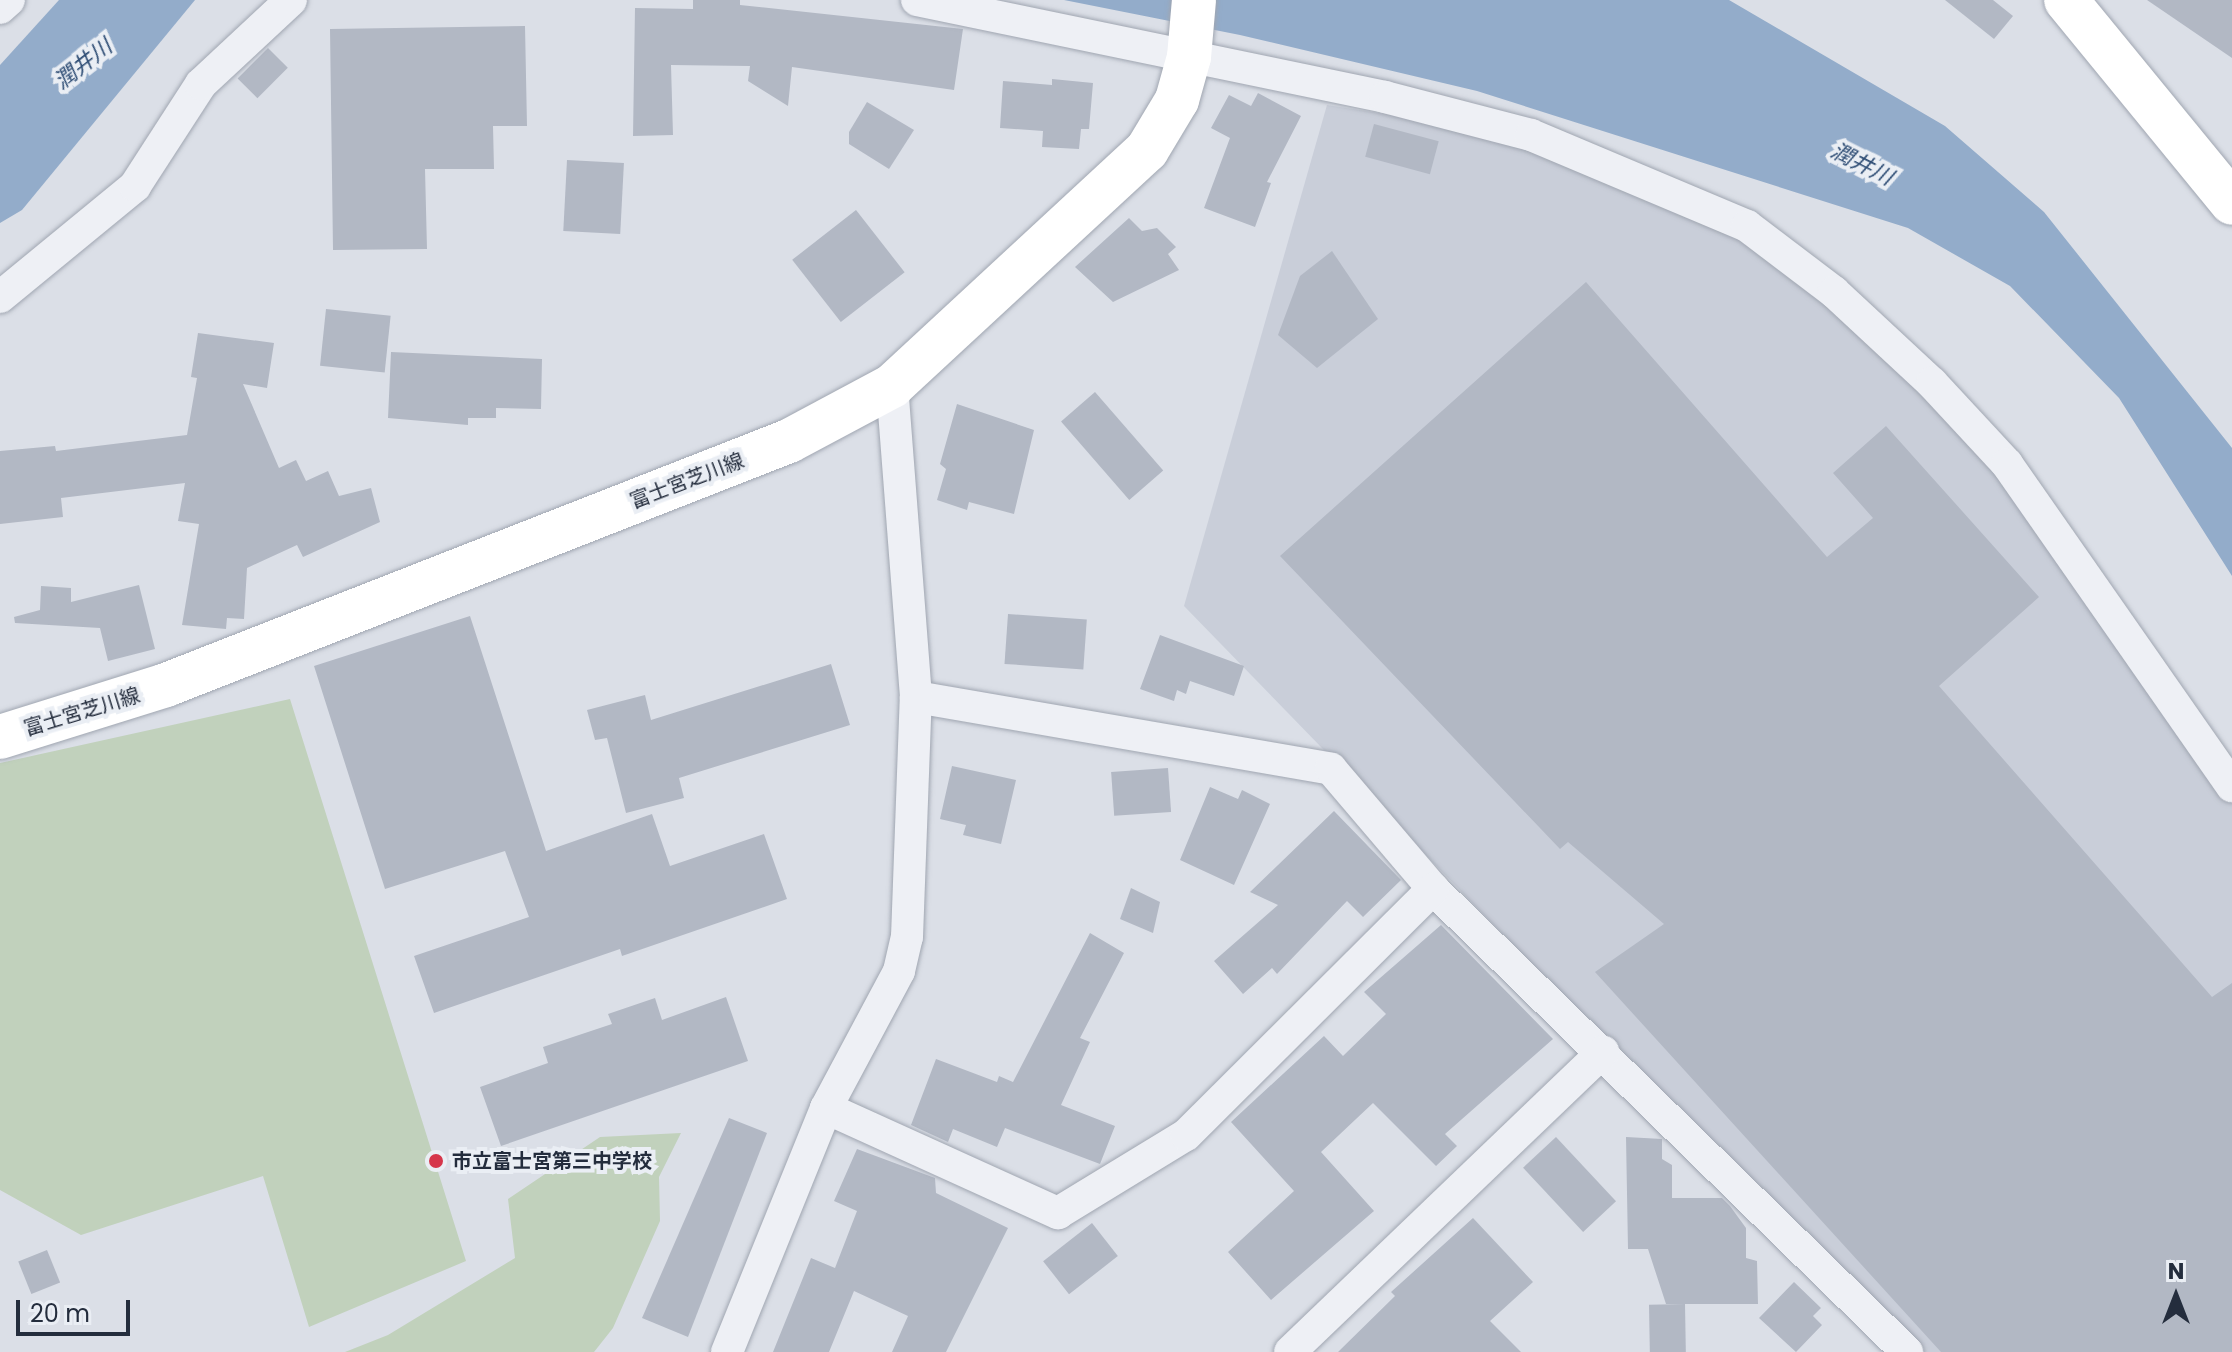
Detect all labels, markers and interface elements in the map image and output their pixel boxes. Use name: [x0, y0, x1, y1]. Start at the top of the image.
water label: 潤井川: [49, 33, 117, 95]
water label: 潤井川: [1827, 137, 1897, 191]
street label: 富士宮芝川線: [627, 448, 747, 514]
street label: 富士宮芝川線: [21, 683, 143, 741]
place label: 市立富士宮第三中学校: [452, 1149, 652, 1173]
marker: 市立富士宮第三中学校: [427, 1152, 445, 1170]
north arrow: [2136, 1256, 2216, 1336]
text: N: [2168, 1256, 2184, 1287]
scale bar: [20, 1284, 134, 1334]
text: 20 m: [30, 1297, 90, 1330]

